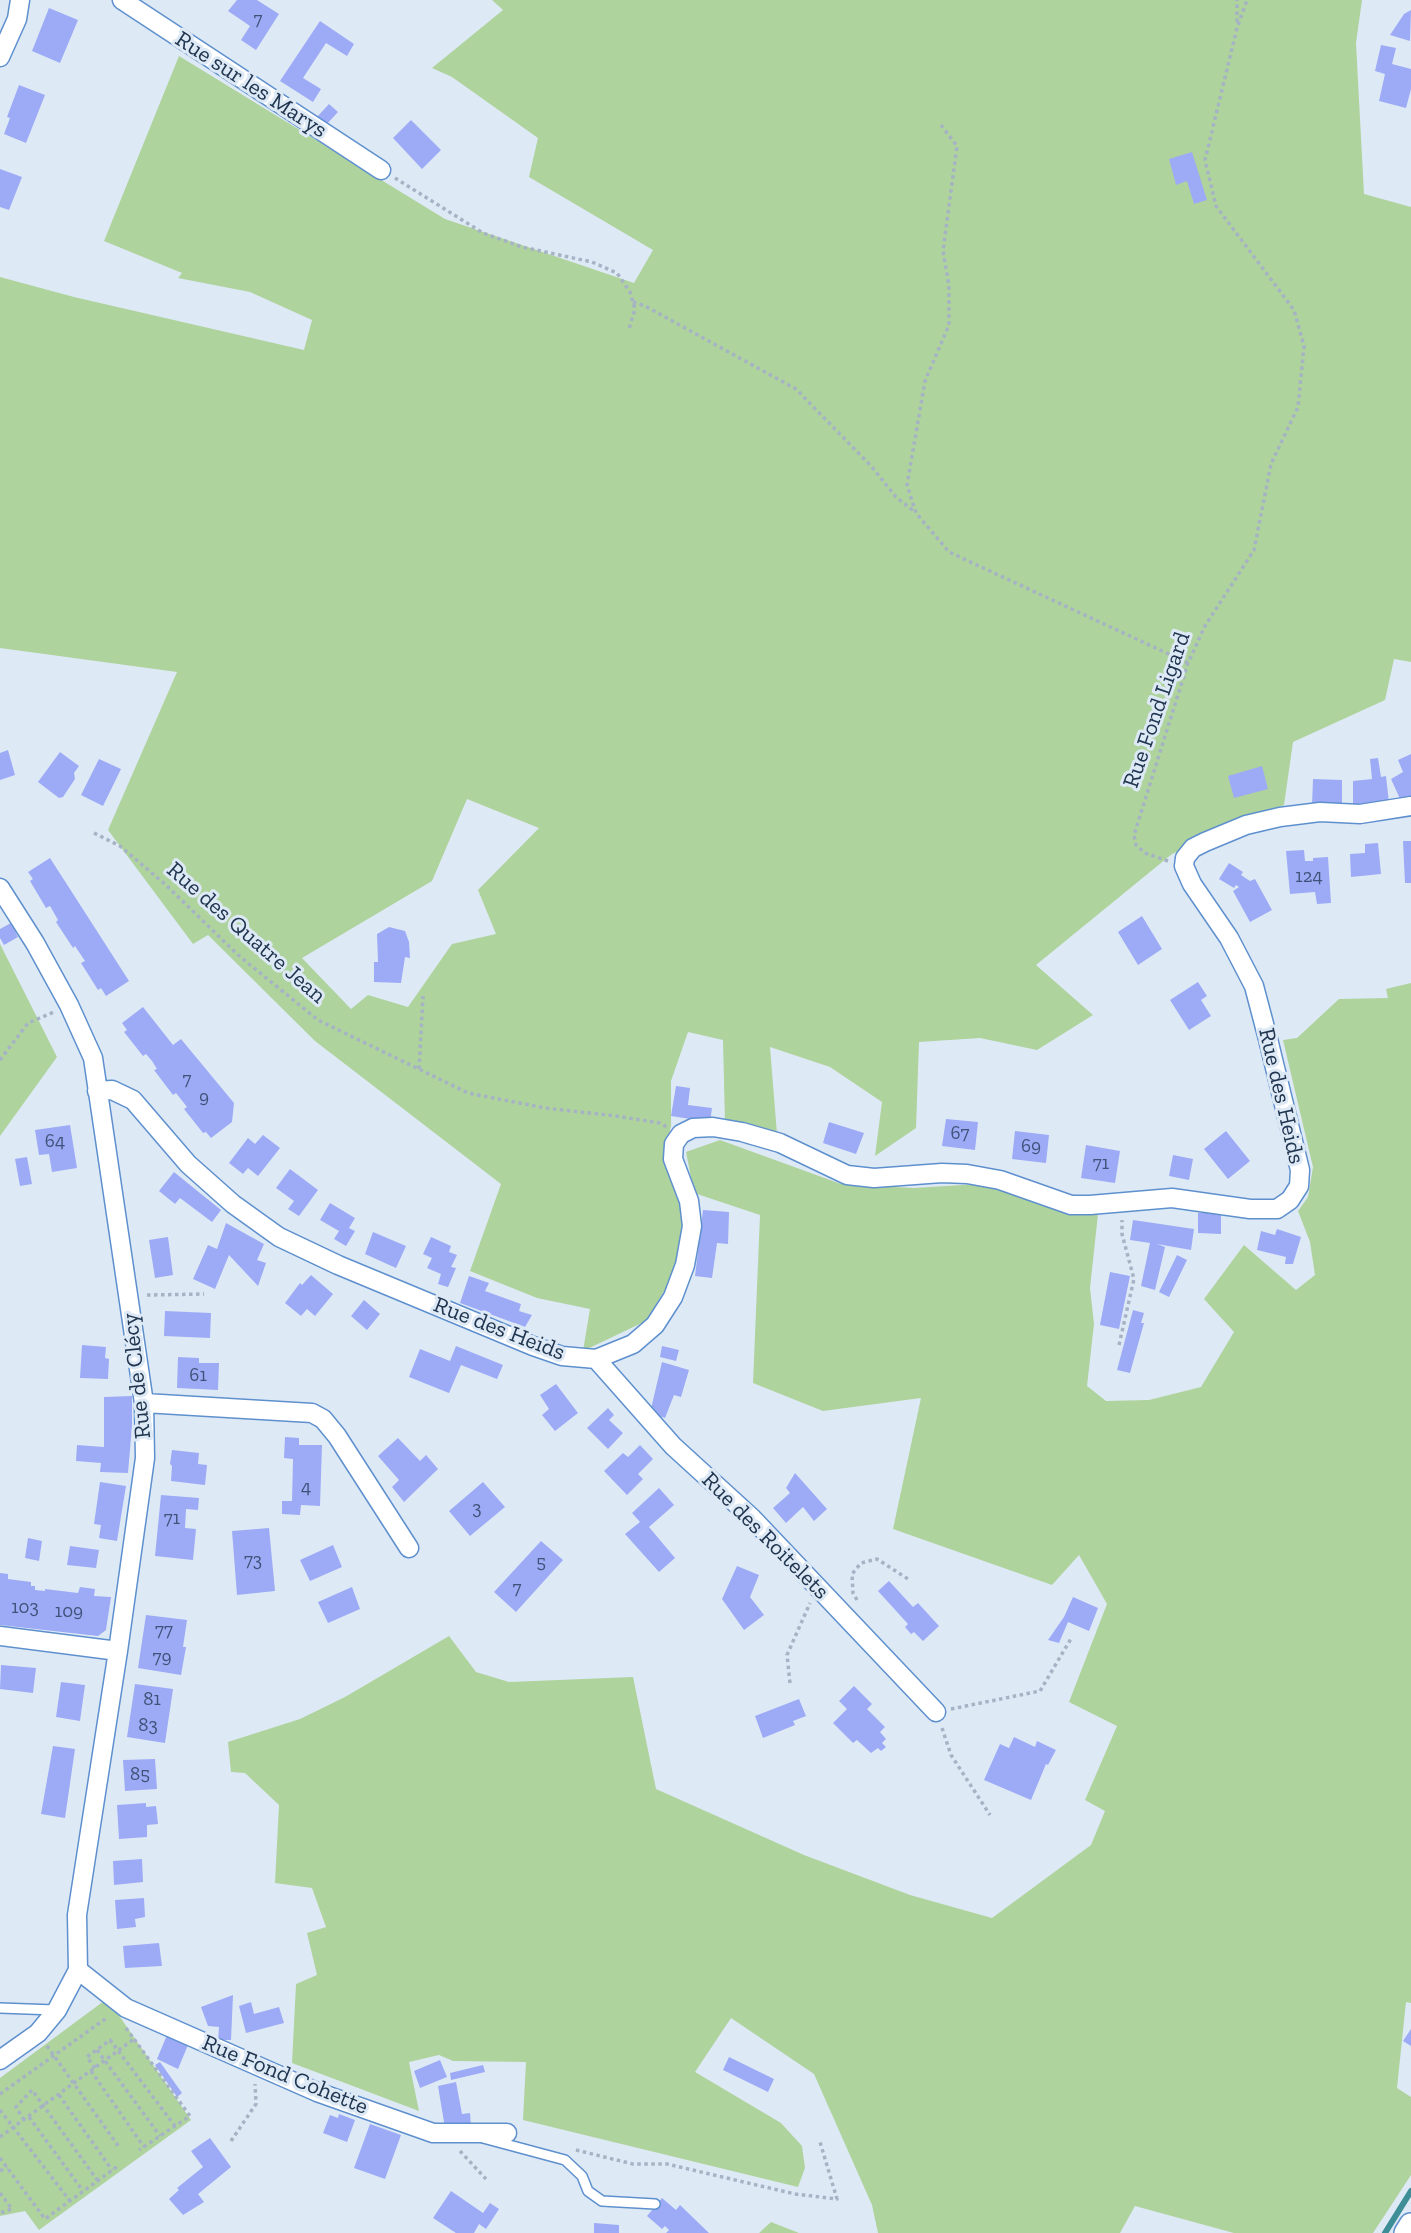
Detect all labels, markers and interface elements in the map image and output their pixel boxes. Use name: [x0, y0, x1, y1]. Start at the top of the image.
house number: 7: [254, 9, 262, 31]
street label: Rue sur les Marys: [170, 26, 332, 144]
street label: Rue Fond Ligard: [1117, 628, 1197, 792]
street label: Rue des Quatre Jean: [161, 856, 331, 1010]
house number: 124: [1295, 866, 1323, 888]
street label: Rue des Heids: [1252, 1025, 1310, 1167]
house number: 7: [183, 1069, 191, 1091]
house number: 9: [199, 1087, 209, 1109]
house number: 67: [950, 1123, 970, 1145]
house number: 64: [45, 1131, 65, 1153]
house number: 69: [1021, 1136, 1041, 1158]
house number: 71: [1093, 1153, 1109, 1175]
street label: Rue des Heids: [429, 1291, 569, 1367]
street label: Rue de Clécy: [117, 1312, 157, 1440]
house number: 61: [189, 1365, 207, 1387]
street label: Rue des Roitelets: [696, 1467, 834, 1605]
house number: 4: [301, 1477, 311, 1499]
house number: 3: [472, 1498, 482, 1520]
house number: 71: [164, 1508, 180, 1530]
house number: 73: [244, 1550, 262, 1572]
house number: 5: [536, 1552, 546, 1574]
house number: 7: [513, 1578, 521, 1600]
house number: 103: [11, 1597, 39, 1619]
house number: 109: [55, 1601, 83, 1623]
house number: 77: [155, 1620, 173, 1642]
house number: 79: [152, 1647, 172, 1669]
house number: 81: [143, 1689, 161, 1711]
house number: 83: [138, 1715, 158, 1737]
house number: 85: [130, 1764, 150, 1786]
street label: Rue Fond Cohette: [198, 2029, 372, 2121]

